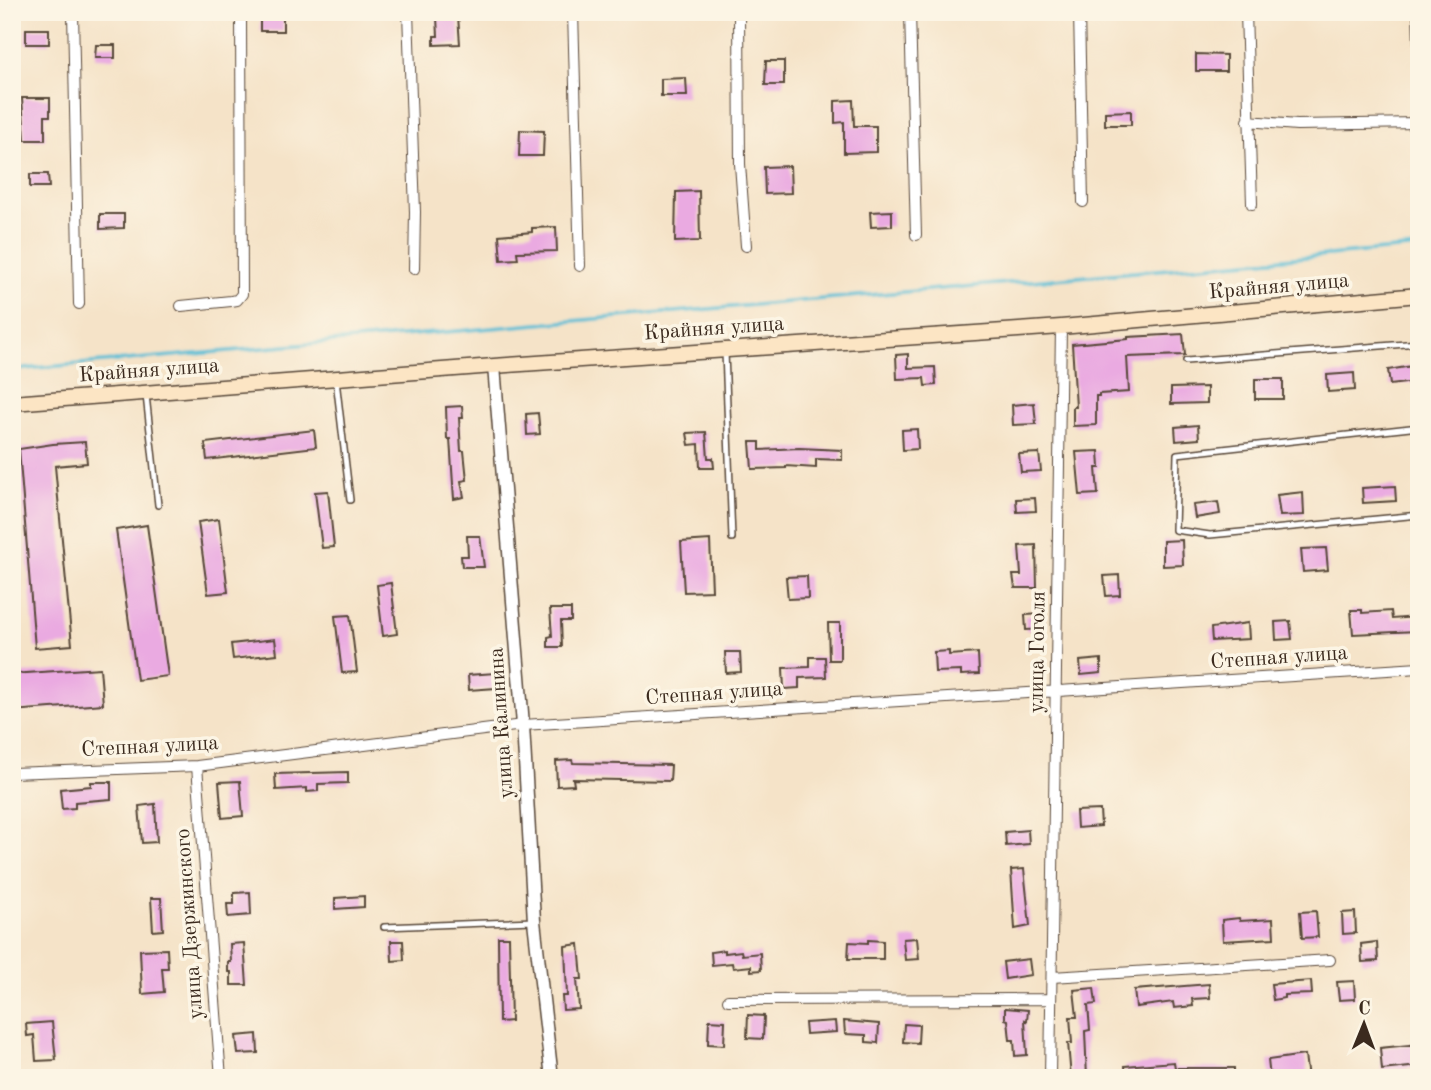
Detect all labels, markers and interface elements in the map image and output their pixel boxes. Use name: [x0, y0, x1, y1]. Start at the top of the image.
street label: Крайняя улица: [1208, 270, 1350, 304]
street label: Крайняя улица: [643, 314, 785, 344]
street label: Крайняя улица: [78, 356, 220, 386]
street label: улица Гоголя: [1026, 591, 1050, 713]
street label: Степная улица: [1210, 643, 1348, 673]
street label: улица Калинина: [486, 647, 518, 799]
street label: Степная улица: [645, 679, 783, 709]
street label: Степная улица: [81, 733, 219, 761]
street label: улица Дзержинского: [173, 828, 207, 1020]
north arrow: [1330, 988, 1400, 1058]
text: С: [1358, 1000, 1371, 1019]

